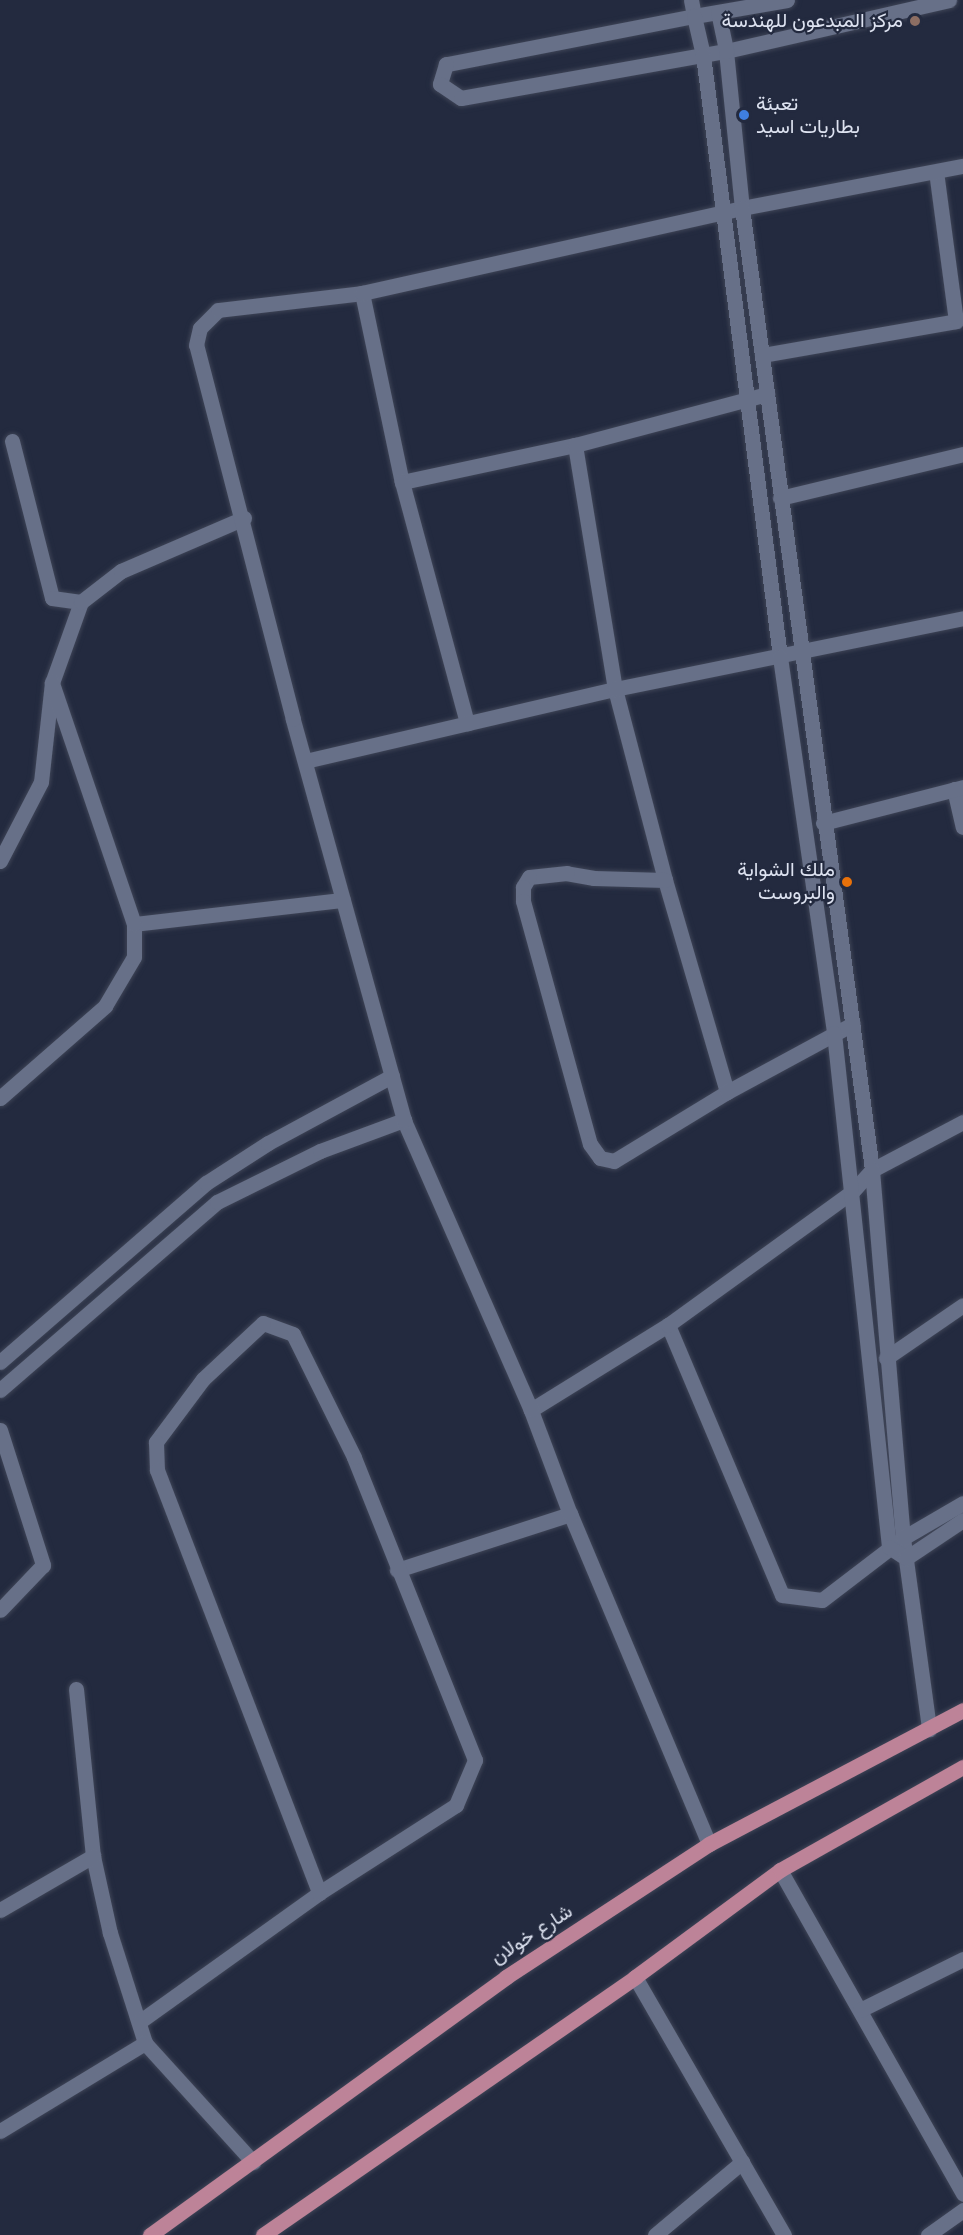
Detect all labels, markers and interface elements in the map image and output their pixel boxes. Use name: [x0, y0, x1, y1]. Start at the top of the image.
place label: مركز المبدعون للهندسة: [722, 9, 903, 33]
marker: مركز المبدعون للهندسة: [908, 14, 922, 28]
place label: تعبئة بطاريات اسيد: [756, 92, 860, 139]
marker: تعبئة بطاريات اسيد: [737, 108, 751, 122]
place label: ملك الشواية والبروست: [737, 858, 835, 905]
marker: ملك الشواية والبروست: [840, 875, 854, 889]
street label: شارع خولان: [487, 1900, 577, 1970]

